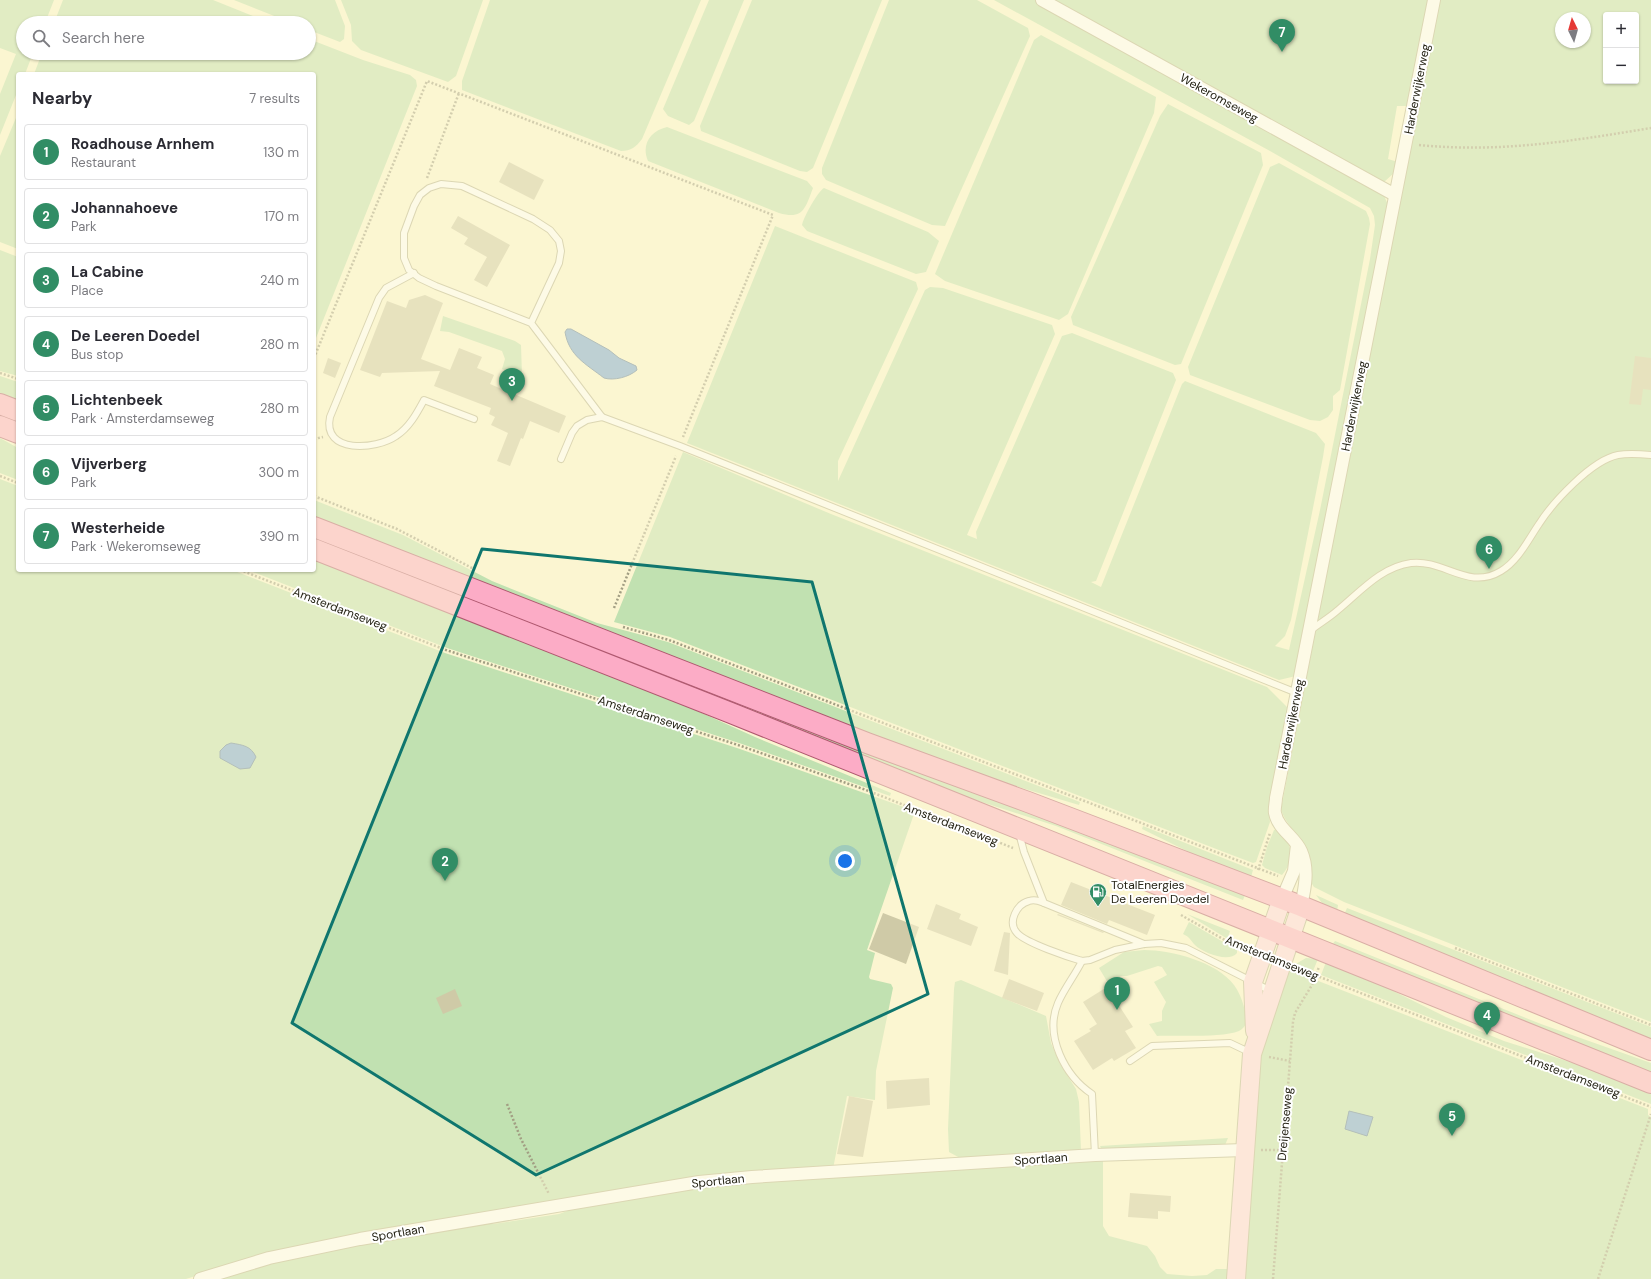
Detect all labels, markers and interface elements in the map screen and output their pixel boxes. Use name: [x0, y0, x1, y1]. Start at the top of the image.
north arrow: [1555, 12, 1591, 48]
map controls: [1603, 12, 1639, 84]
button: +: [1603, 12, 1639, 48]
search box: [16, 16, 316, 60]
pin: 7: [1269, 19, 1295, 52]
icon: search: [30, 27, 52, 49]
text: Search here: [62, 28, 145, 48]
street label: Harderwijkerweg: [1400, 42, 1434, 136]
button: −: [1603, 48, 1639, 84]
street label: Wekeromseweg: [1177, 70, 1261, 126]
text: Nearby: [32, 87, 92, 109]
text: 7 results: [249, 90, 300, 107]
text: Roadhouse Arnhem: [71, 134, 214, 154]
text: 1: [44, 144, 48, 161]
text: 130 m: [263, 144, 299, 161]
text: Restaurant: [71, 154, 136, 171]
text: Johannahoeve: [71, 198, 178, 218]
text: 2: [42, 208, 50, 225]
text: 170 m: [264, 208, 299, 225]
text: Park: [71, 218, 97, 235]
text: La Cabine: [71, 262, 144, 282]
text: 3: [42, 272, 50, 289]
text: 240 m: [260, 272, 299, 289]
text: Place: [71, 282, 103, 299]
text: De Leeren Doedel: [71, 326, 200, 346]
text: 4: [42, 336, 50, 353]
text: 280 m: [260, 336, 299, 353]
text: Bus stop: [71, 346, 123, 363]
street label: Harderwijkerweg: [1337, 359, 1371, 453]
pin: 3: [499, 368, 525, 401]
text: Lichtenbeek: [71, 390, 163, 410]
text: 5: [42, 400, 50, 417]
text: 280 m: [260, 400, 299, 417]
text: Park · Amsterdamseweg: [71, 410, 214, 427]
text: Vijverberg: [71, 454, 147, 474]
text: 6: [42, 464, 50, 481]
text: 300 m: [258, 464, 299, 481]
text: Park: [71, 474, 97, 491]
text: Westerheide: [71, 518, 165, 538]
text: 7: [43, 528, 49, 545]
text: 390 m: [260, 528, 299, 545]
pin: 6: [1476, 536, 1502, 569]
text: Park · Wekeromseweg: [71, 538, 201, 555]
street label: Amsterdamseweg: [291, 584, 390, 634]
street label: Harderwijkerweg: [1274, 677, 1308, 771]
street label: Amsterdamseweg: [596, 692, 696, 738]
street label: Amsterdamseweg: [902, 799, 1001, 849]
pin: 2: [432, 848, 458, 881]
your location: [835, 851, 855, 871]
place label: TotalEnergies De Leeren Doedel: [1111, 877, 1209, 907]
fuel station icon: TotalEnergies De Leeren Doedel: [1088, 882, 1108, 907]
street label: Amsterdamseweg: [1223, 932, 1322, 984]
pin: 1: [1104, 977, 1130, 1010]
pin: 4: [1474, 1002, 1500, 1035]
street label: Amsterdamseweg: [1524, 1051, 1623, 1101]
street label: Dreijenseweg: [1274, 1086, 1296, 1161]
pin: 5: [1439, 1103, 1465, 1136]
street label: Sportlaan: [1014, 1149, 1068, 1169]
street label: Sportlaan: [691, 1170, 745, 1192]
street label: Sportlaan: [370, 1220, 426, 1246]

